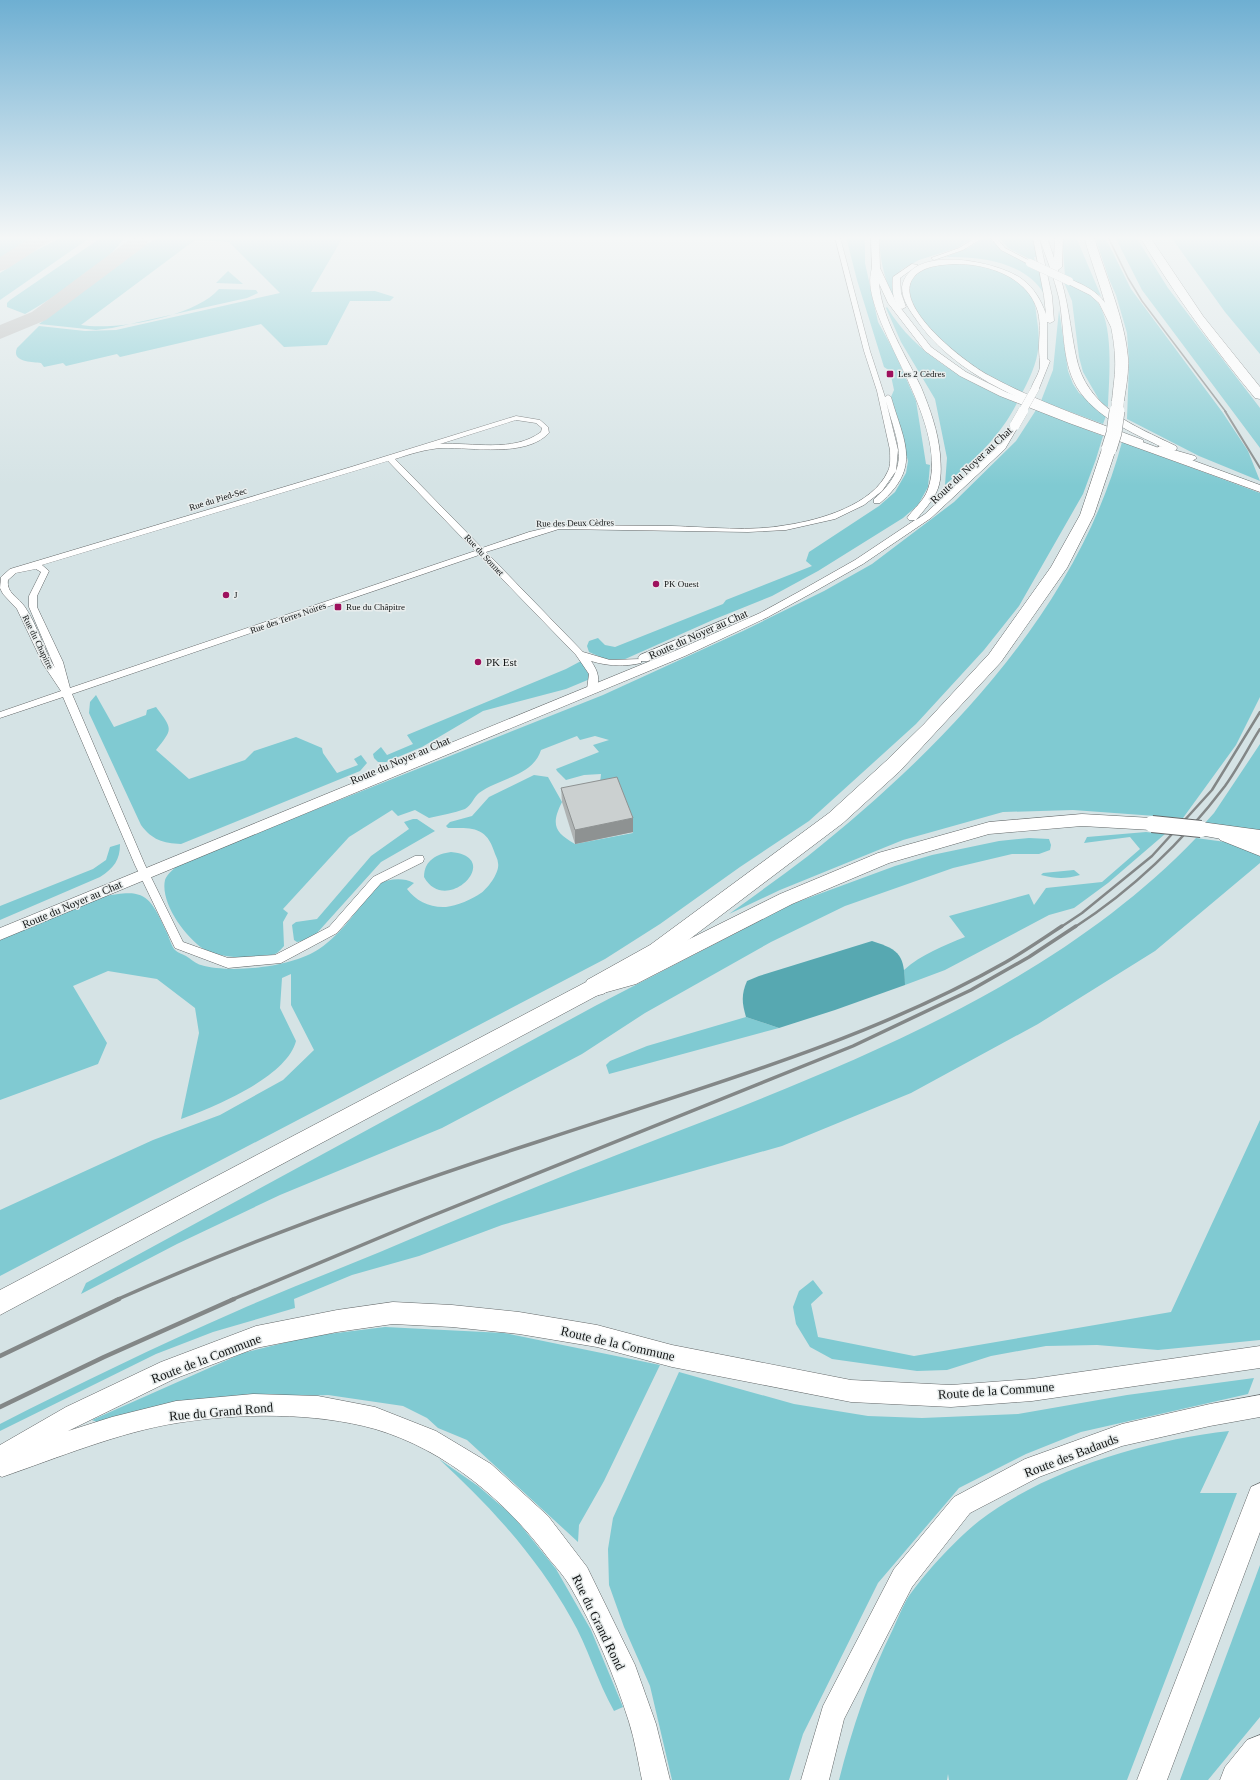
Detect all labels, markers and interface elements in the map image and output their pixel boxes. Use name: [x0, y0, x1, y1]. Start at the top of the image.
marker: Les 2 Cèdres: [885, 369, 895, 379]
place label: Les 2 Cèdres: [898, 369, 945, 379]
street label: Route du Noyer au Chat: [928, 424, 1014, 506]
street label: Rue du Pied-Sec: [188, 485, 248, 513]
street label: Rue des Deux Cèdres: [536, 517, 614, 529]
street label: Rue du Sonnet: [462, 532, 506, 578]
marker: PK Ouest: [651, 579, 661, 589]
place label: PK Ouest: [664, 579, 699, 589]
marker: J: [221, 590, 231, 600]
place label: J: [234, 590, 238, 600]
street label: Rue des Terres Noires: [249, 600, 328, 636]
marker: Rue du Châpitre: [333, 602, 343, 612]
place label: Rue du Châpitre: [346, 602, 405, 612]
street label: Route du Noyer au Chat: [647, 607, 749, 661]
street label: Rue du Chapitre: [21, 613, 55, 671]
place label: PK Est: [486, 656, 517, 668]
marker: PK Est: [473, 657, 483, 667]
street label: Route du Noyer au Chat: [348, 734, 452, 786]
street label: Route du Noyer au Chat: [20, 878, 124, 930]
street label: Route de la Commune: [559, 1323, 677, 1364]
street label: Route de la Commune: [149, 1330, 264, 1386]
street label: Route de la Commune: [937, 1379, 1055, 1402]
street label: Rue du Grand Rond: [168, 1399, 274, 1424]
street label: Route des Badauds: [1022, 1431, 1120, 1480]
street label: Rue du Grand Rond: [569, 1572, 628, 1673]

